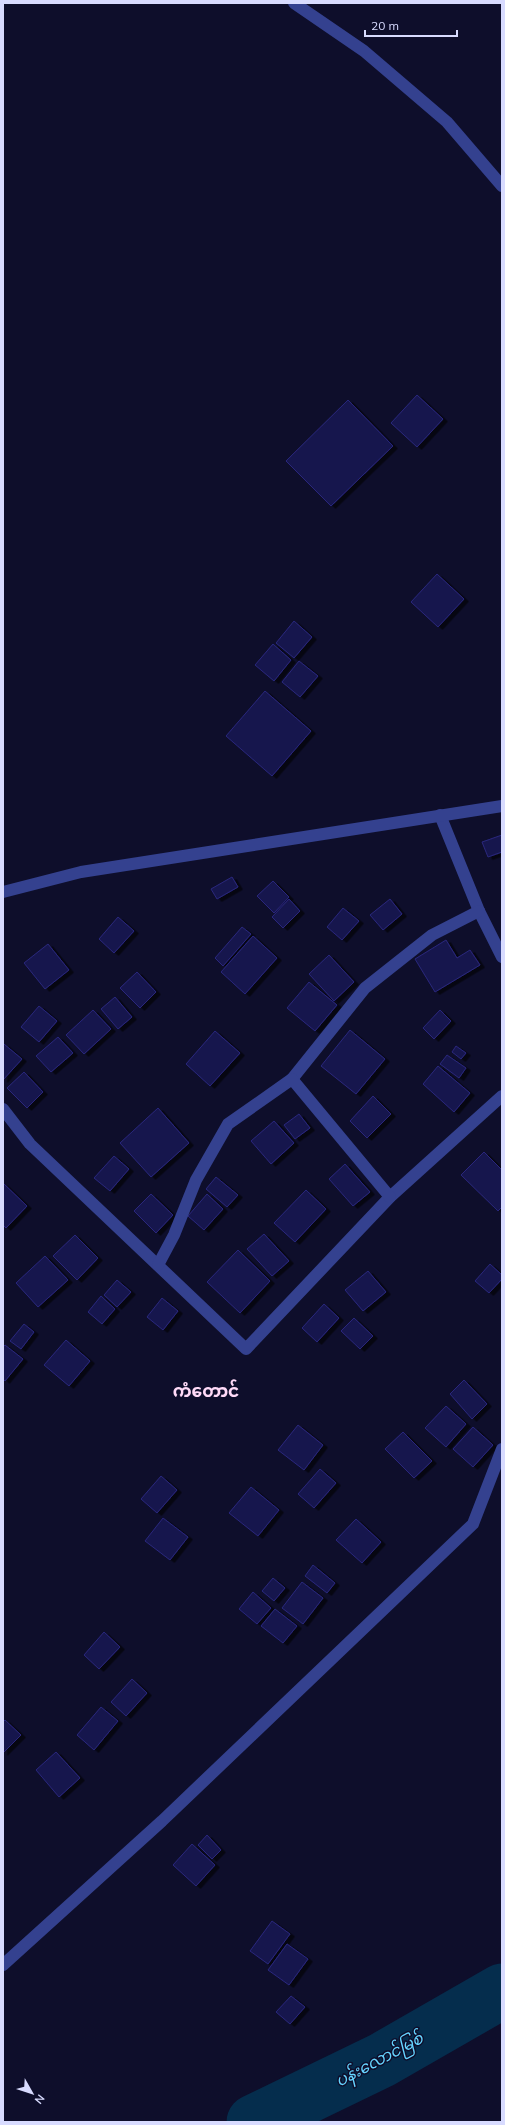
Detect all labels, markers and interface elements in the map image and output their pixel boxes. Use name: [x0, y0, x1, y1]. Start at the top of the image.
scale bar: [365, 12, 457, 38]
text: 20 m: [371, 18, 399, 33]
district label: ကံတောင်: [173, 1379, 239, 1401]
water label: ပန်းလောင်မြစ်: [331, 2026, 429, 2094]
north arrow: [12, 2073, 52, 2113]
text: N: [32, 2092, 48, 2107]

